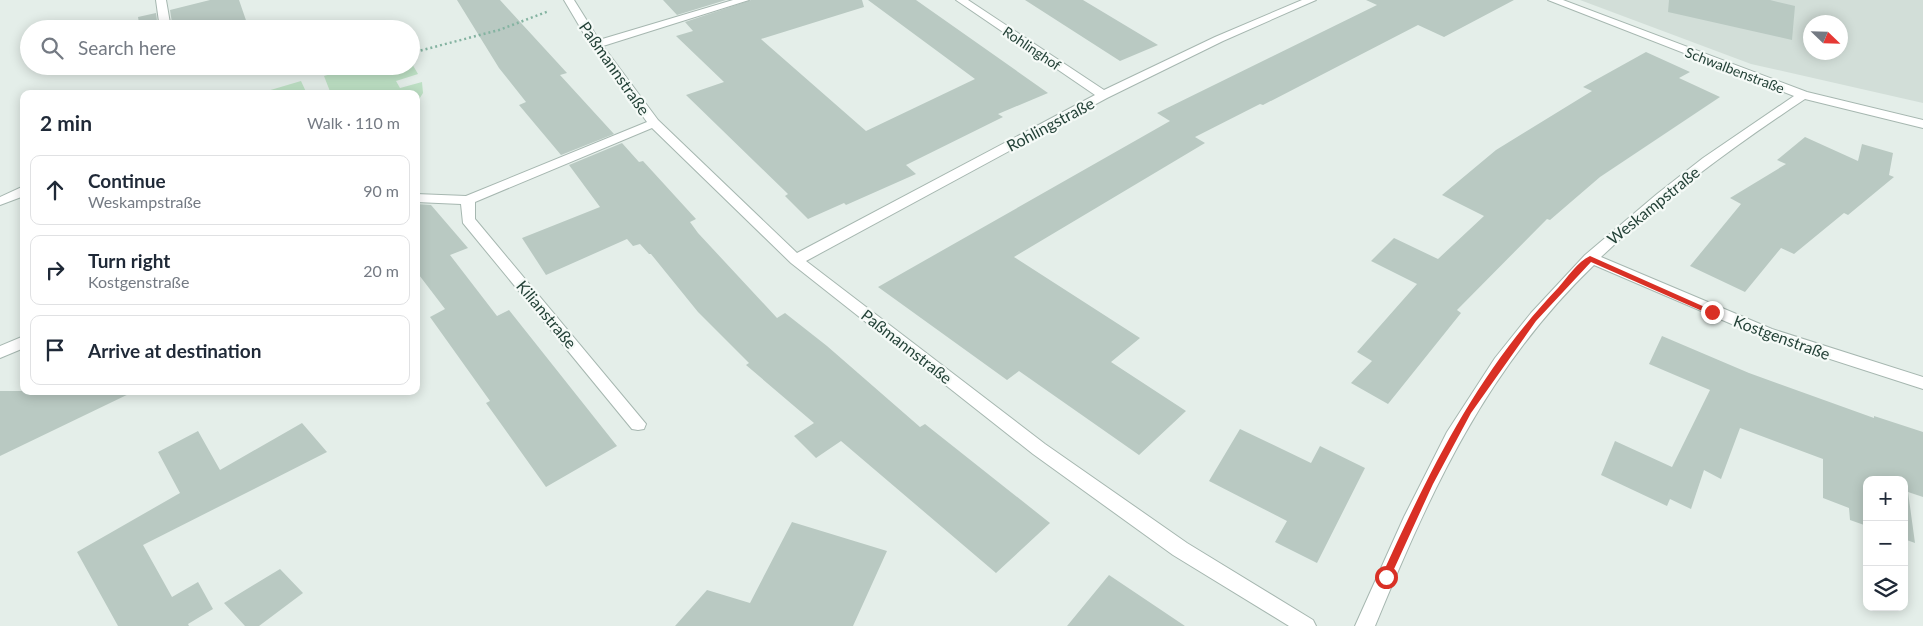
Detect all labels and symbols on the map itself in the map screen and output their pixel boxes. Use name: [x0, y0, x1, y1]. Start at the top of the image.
north arrow: [1803, 15, 1848, 60]
street label: Paßmannstraße: [576, 18, 654, 118]
street label: Rohlinghof: [1000, 22, 1064, 74]
street label: Schwalbenstraße: [1683, 43, 1787, 97]
street label: Rohlingstraße: [1003, 93, 1097, 155]
street label: Weskampstraße: [1603, 162, 1703, 248]
street label: Kilianstraße: [513, 276, 581, 352]
route end: [1701, 301, 1724, 324]
street label: Paßmannstraße: [858, 305, 956, 387]
street label: Kostgenstraße: [1731, 311, 1833, 363]
route start: [1375, 566, 1398, 589]

